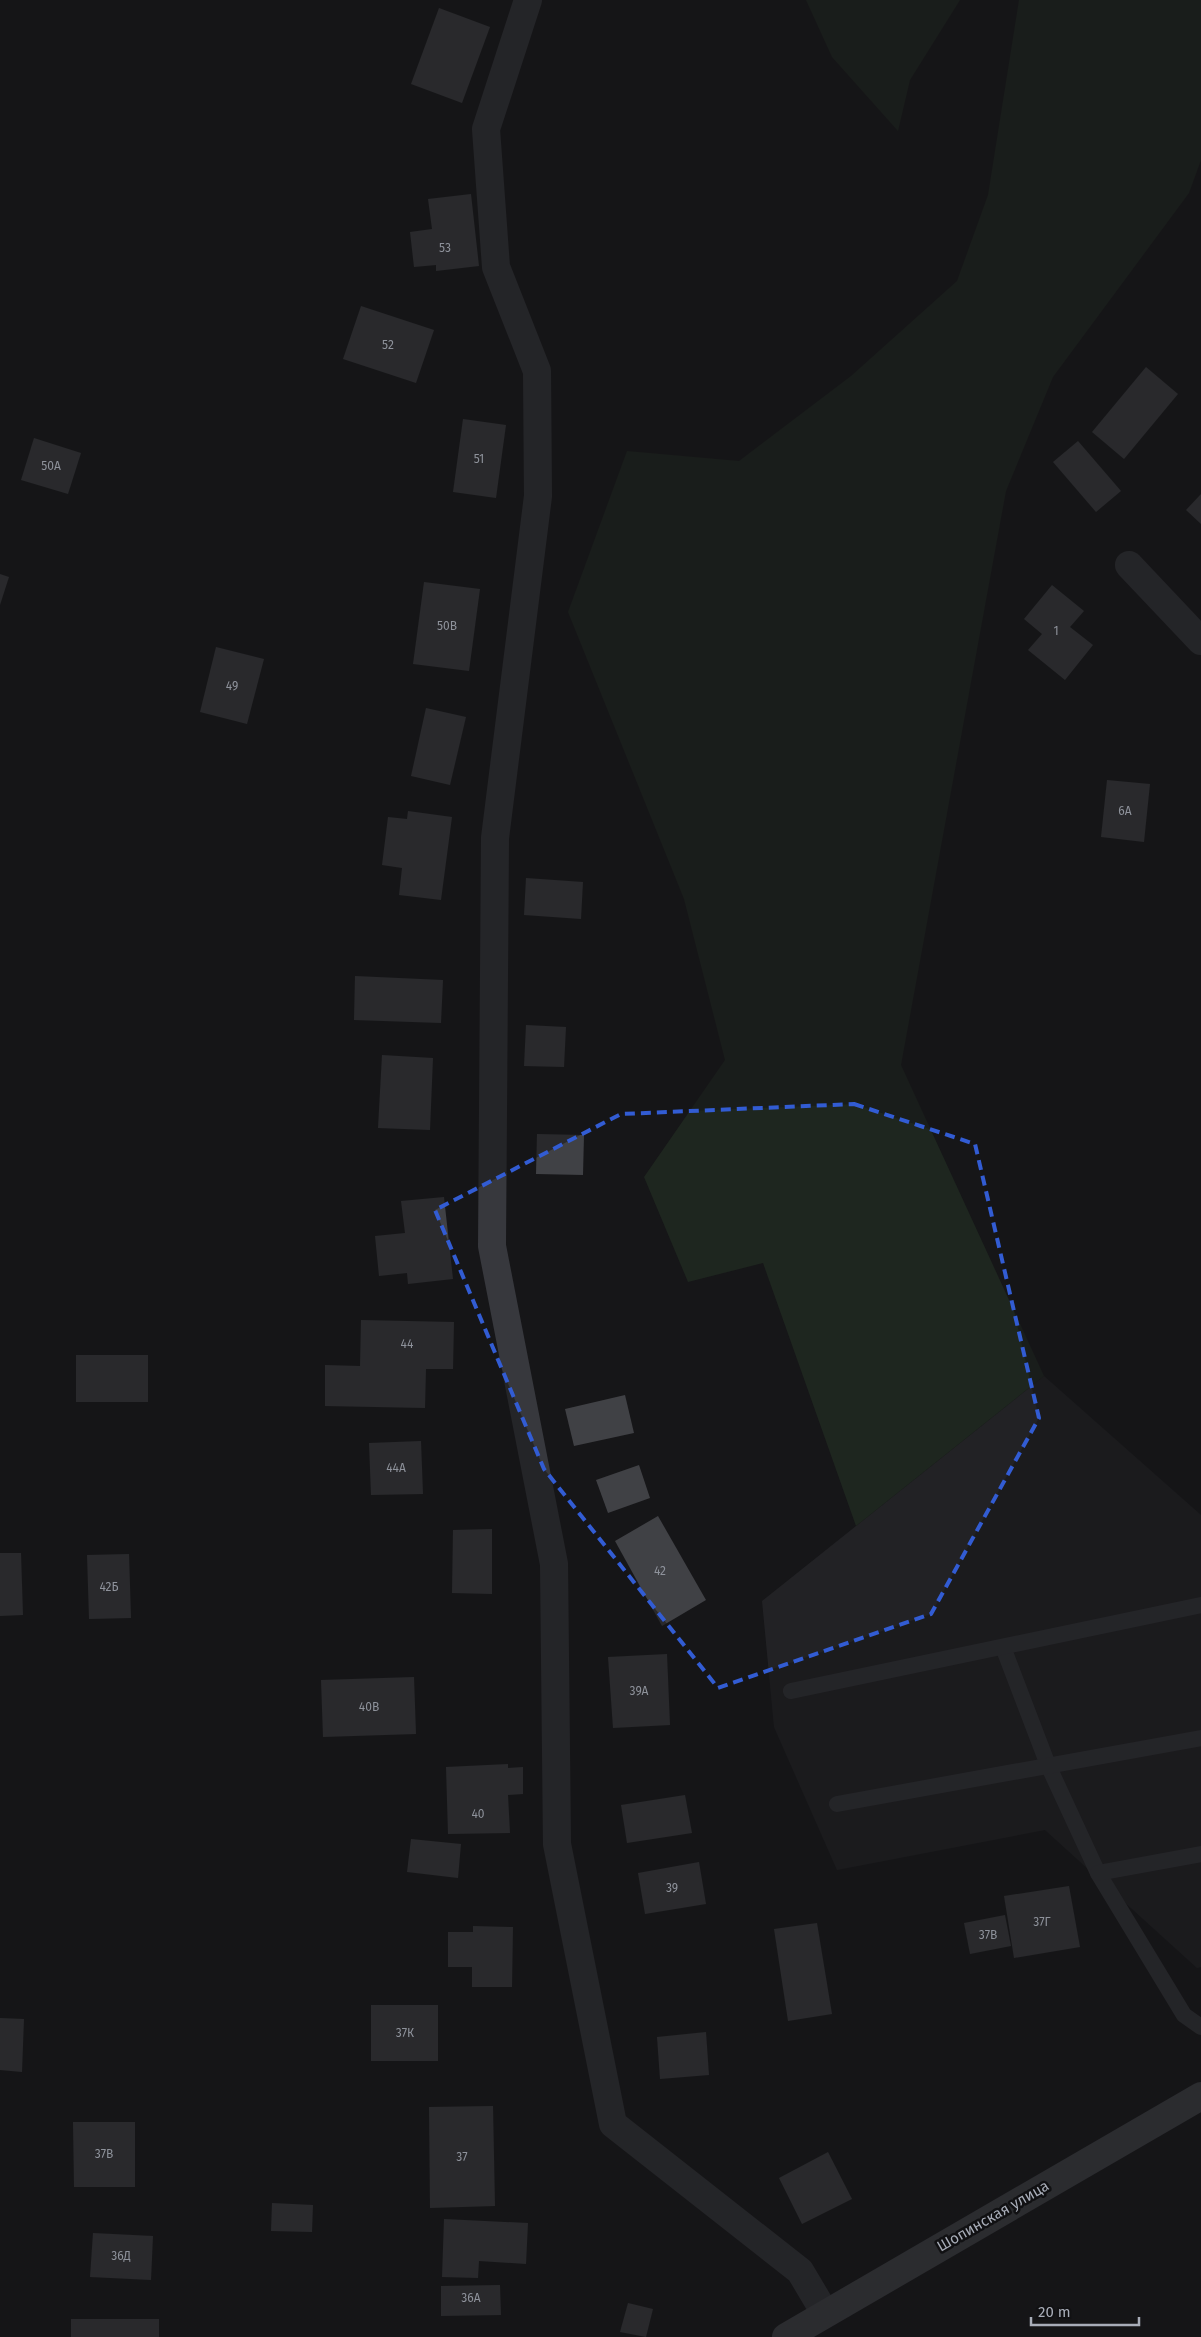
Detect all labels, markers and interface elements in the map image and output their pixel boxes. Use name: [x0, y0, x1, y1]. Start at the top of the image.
house number: 53: [439, 241, 451, 255]
house number: 52: [382, 338, 394, 352]
house number: 51: [474, 452, 484, 466]
house number: 50А: [41, 459, 61, 473]
house number: 50В: [437, 619, 457, 633]
house number: 1: [1053, 624, 1059, 638]
house number: 49: [226, 679, 238, 693]
house number: 6А: [1118, 804, 1132, 818]
house number: 44: [401, 1337, 414, 1351]
house number: 44А: [386, 1461, 406, 1475]
house number: 42: [654, 1564, 666, 1578]
house number: 42Б: [99, 1580, 119, 1594]
house number: 39А: [630, 1684, 649, 1698]
house number: 40В: [359, 1700, 379, 1714]
house number: 40: [471, 1807, 485, 1821]
house number: 39: [666, 1881, 678, 1895]
house number: 37Г: [1033, 1915, 1051, 1929]
house number: 37В: [979, 1928, 997, 1942]
house number: 37К: [396, 2026, 414, 2040]
house number: 37В: [95, 2147, 113, 2161]
house number: 37: [456, 2150, 468, 2164]
street label: Шопинская улица: [934, 2177, 1052, 2255]
house number: 36Д: [111, 2249, 131, 2263]
house number: 36А: [461, 2291, 481, 2305]
scale bar: [1031, 2294, 1138, 2326]
text: 20 m: [1038, 2303, 1071, 2321]

